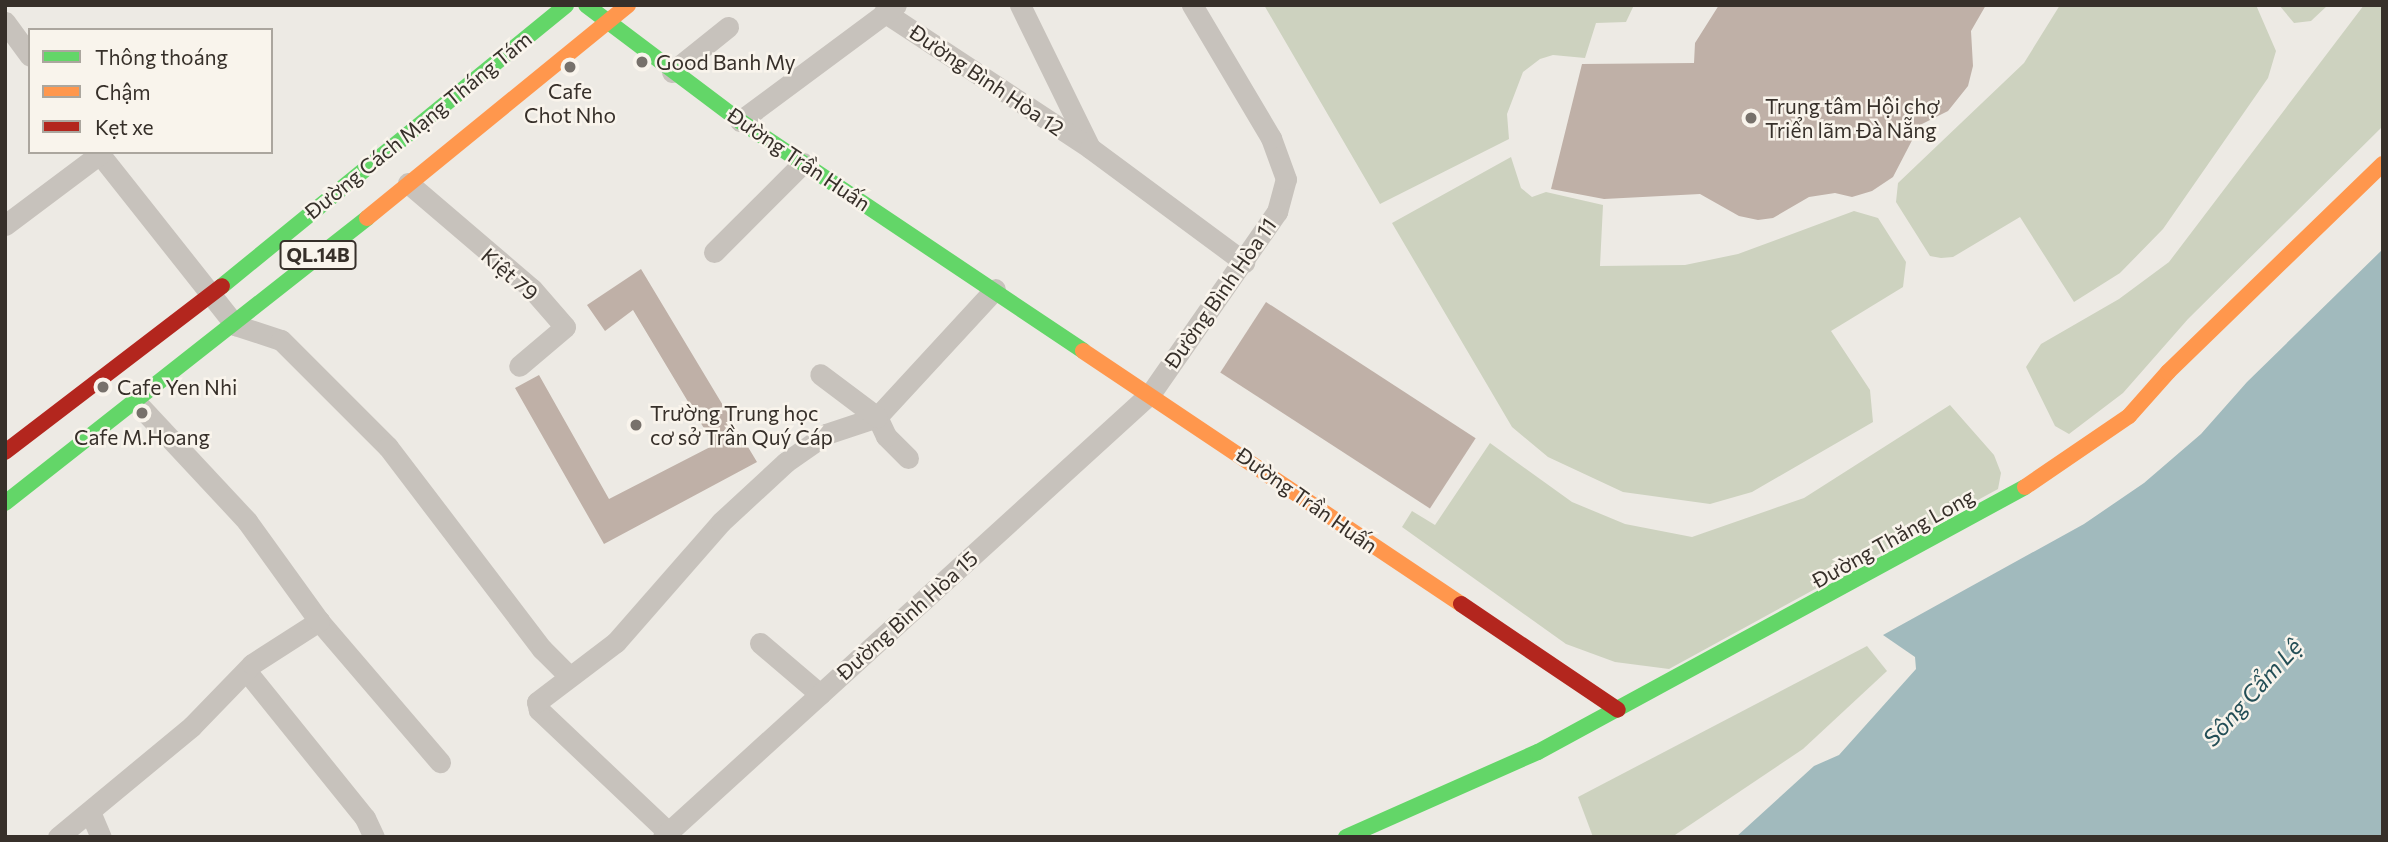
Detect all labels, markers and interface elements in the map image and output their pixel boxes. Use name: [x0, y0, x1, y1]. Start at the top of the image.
street label: Đường Bình Hòa 12: [905, 19, 1069, 141]
street label: Đường Cách Mạng Tháng Tám: [300, 26, 536, 224]
legend: [28, 28, 273, 154]
text: Thông thoáng: [95, 44, 228, 69]
place label: Good Banh My: [656, 49, 796, 75]
marker: Good Banh My: [634, 54, 650, 70]
marker: Cafe Chot Nho: [562, 59, 578, 75]
place label: Cafe Chot Nho: [524, 78, 616, 128]
text: Chậm: [95, 79, 151, 104]
place label: Trung tâm Hội chợ Triển lãm Đà Nẵng: [1765, 93, 1940, 143]
street label: Đường Trần Huấn: [723, 102, 875, 216]
marker: Trung tâm Hội chợ Triển lãm Đà Nẵng: [1743, 110, 1759, 126]
text: Kẹt xe: [95, 114, 154, 139]
street label: Đường Bình Hòa 11: [1159, 213, 1281, 373]
road number: QL.14B: [280, 240, 356, 270]
street label: Kiệt 79: [477, 243, 543, 305]
place label: Cafe Yen Nhi: [117, 374, 237, 400]
marker: Cafe Yen Nhi: [95, 379, 111, 395]
place label: Trường Trung học cơ sở Trần Quý Cáp: [650, 400, 833, 450]
marker: Cafe M.Hoang: [134, 405, 150, 421]
marker: Trường Trung học cơ sở Trần Quý Cáp: [628, 417, 644, 433]
place label: Cafe M.Hoang: [74, 424, 210, 450]
street label: Đường Trần Huấn: [1231, 442, 1383, 558]
street label: Đường Thăng Long: [1808, 483, 1978, 593]
street label: Đường Bình Hòa 15: [831, 545, 983, 685]
water label: Sông Cẩm Lệ: [2197, 633, 2307, 751]

